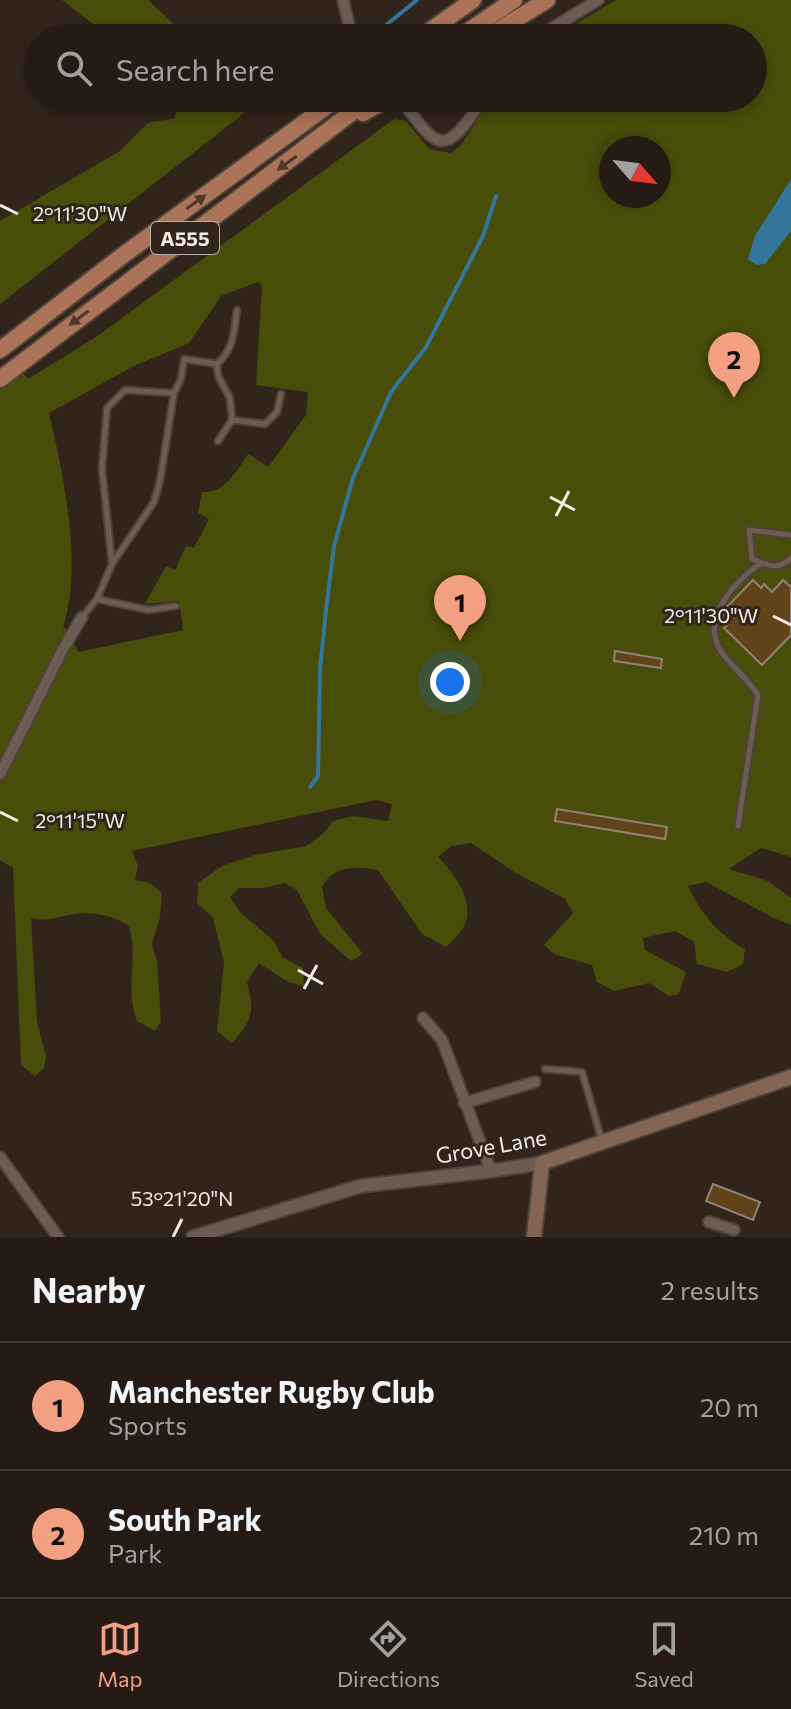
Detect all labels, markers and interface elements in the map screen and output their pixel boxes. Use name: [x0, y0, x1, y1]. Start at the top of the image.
search box: [24, 24, 767, 112]
icon: search: [52, 46, 96, 90]
text: Search here: [116, 50, 275, 87]
north arrow: [599, 136, 671, 208]
one-way arrow: [276, 155, 298, 171]
one-way arrow: [186, 195, 207, 210]
text: 2°11'30"W: [33, 201, 127, 225]
road number: A555: [151, 222, 219, 254]
one-way arrow: [68, 310, 89, 326]
pin: 2: [708, 332, 760, 398]
pin: 1: [434, 575, 486, 641]
text: 2°11'30"W: [664, 603, 758, 627]
your location: [430, 662, 470, 702]
text: 2°11'15"W: [35, 808, 125, 832]
street label: Grove Lane: [433, 1123, 549, 1169]
text: 53°21'20"N: [131, 1186, 233, 1210]
text: Nearby: [32, 1268, 146, 1310]
text: 2 results: [661, 1274, 759, 1305]
text: Manchester Rugby Club: [108, 1372, 435, 1409]
text: 1: [52, 1391, 64, 1422]
text: 20 m: [700, 1391, 759, 1422]
text: Sports: [108, 1409, 187, 1440]
text: South Park: [108, 1500, 262, 1537]
text: 2: [51, 1519, 65, 1550]
text: 210 m: [689, 1519, 759, 1550]
text: Park: [108, 1537, 162, 1568]
tab: Map: [97, 1617, 143, 1692]
tab: Directions: [337, 1617, 440, 1692]
tab: Saved: [634, 1617, 694, 1692]

